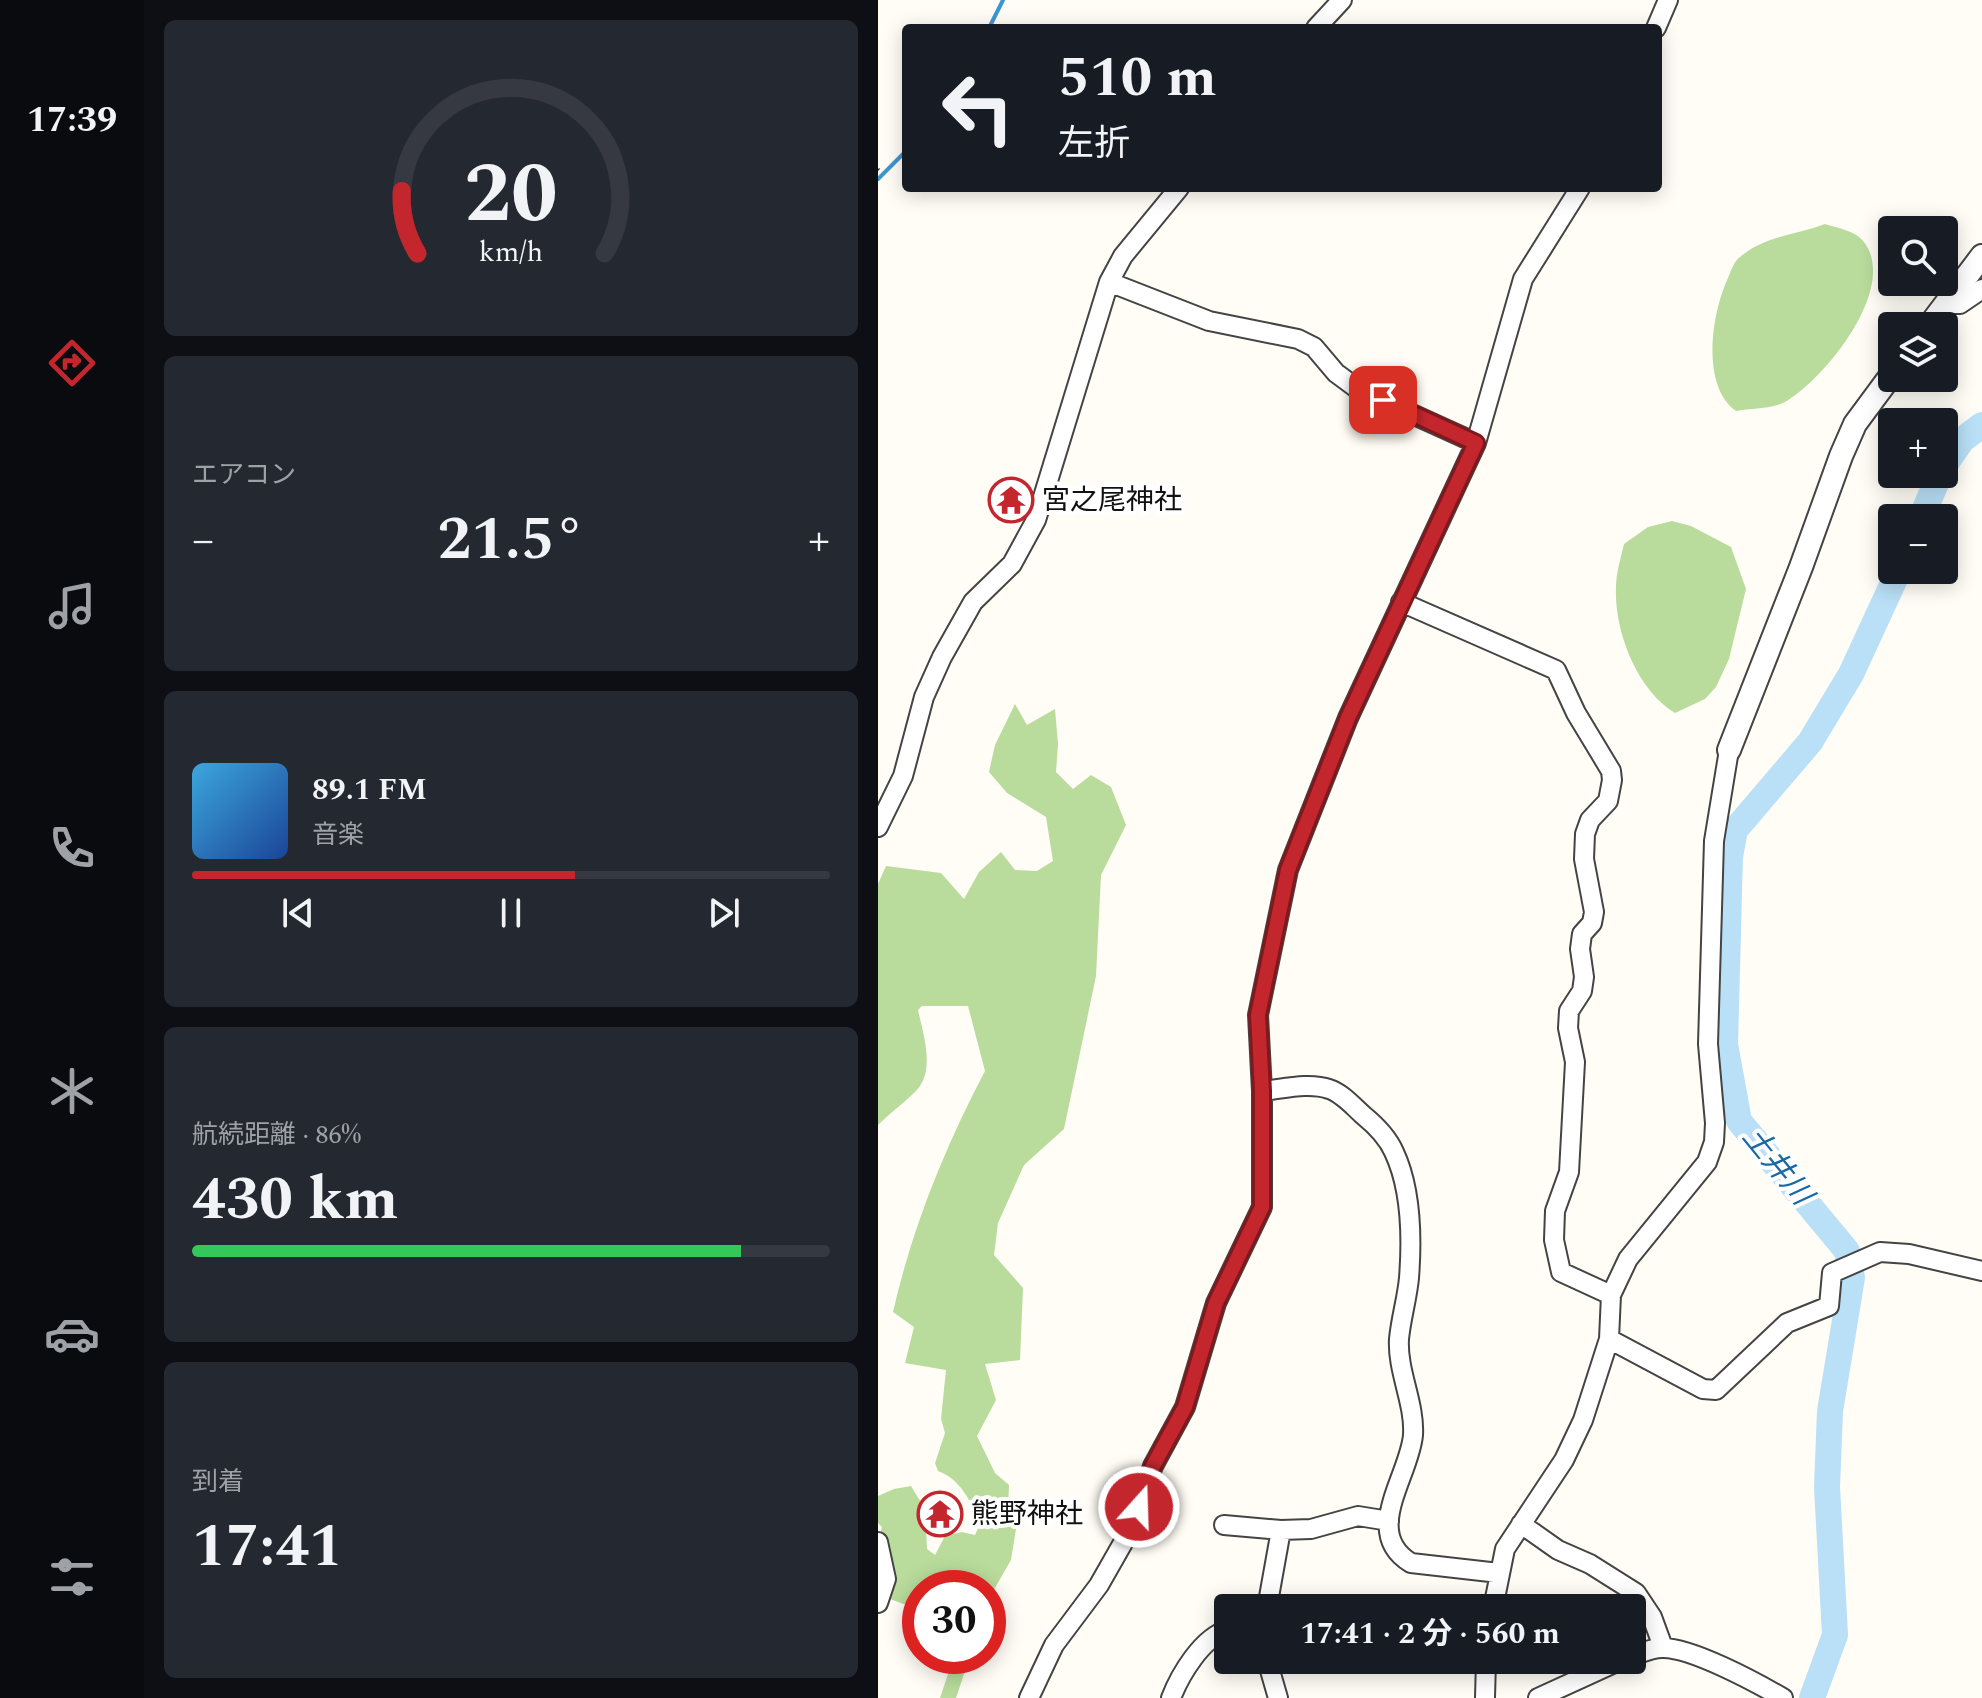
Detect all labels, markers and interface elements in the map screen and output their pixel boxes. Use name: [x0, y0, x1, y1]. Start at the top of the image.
text: 510 m: [1058, 36, 1217, 121]
icon: left: [926, 56, 1030, 160]
text: 17:39: [27, 93, 117, 148]
text: 左折: [1058, 117, 1130, 172]
text: 20: [464, 131, 558, 258]
map controls: [1878, 216, 1958, 584]
button: search: [1878, 216, 1958, 296]
text: km/h: [479, 231, 543, 274]
button: layers: [1878, 312, 1958, 392]
icon: directions: [44, 335, 100, 391]
pin: [1349, 366, 1417, 434]
icon: arrive: [1361, 378, 1405, 422]
button: +: [1878, 408, 1958, 488]
text: エアコン: [192, 455, 296, 495]
temple icon: 宮之尾神社: [987, 476, 1035, 524]
place label: 宮之尾神社: [1042, 479, 1182, 522]
text: 21.5°: [437, 494, 585, 586]
button: −: [1878, 504, 1958, 584]
text: −: [192, 507, 214, 574]
text: +: [808, 507, 830, 574]
icon: music: [44, 578, 100, 634]
text: 89.1 FM: [312, 767, 427, 813]
text: 音楽: [312, 815, 364, 855]
icon: phone: [44, 820, 100, 876]
icon: previous: [276, 891, 320, 935]
icon: pause: [489, 891, 533, 935]
icon: next: [702, 891, 746, 935]
icon: climate: [44, 1063, 100, 1119]
text: 航続距離 · 86%: [192, 1115, 361, 1155]
water label: 土井川: [1731, 1117, 1825, 1218]
text: 430 km: [192, 1154, 398, 1246]
icon: car: [44, 1306, 100, 1362]
text: 到着: [192, 1462, 244, 1502]
position arrow: [1097, 1465, 1181, 1549]
temple icon: 熊野神社: [916, 1490, 964, 1538]
place label: 熊野神社: [971, 1493, 1083, 1536]
text: 17:41: [192, 1501, 343, 1593]
icon: filters: [44, 1549, 100, 1605]
speed limit sign: 30: [902, 1570, 1006, 1674]
text: 17:41 · 2 分 · 560 m: [1300, 1611, 1560, 1657]

